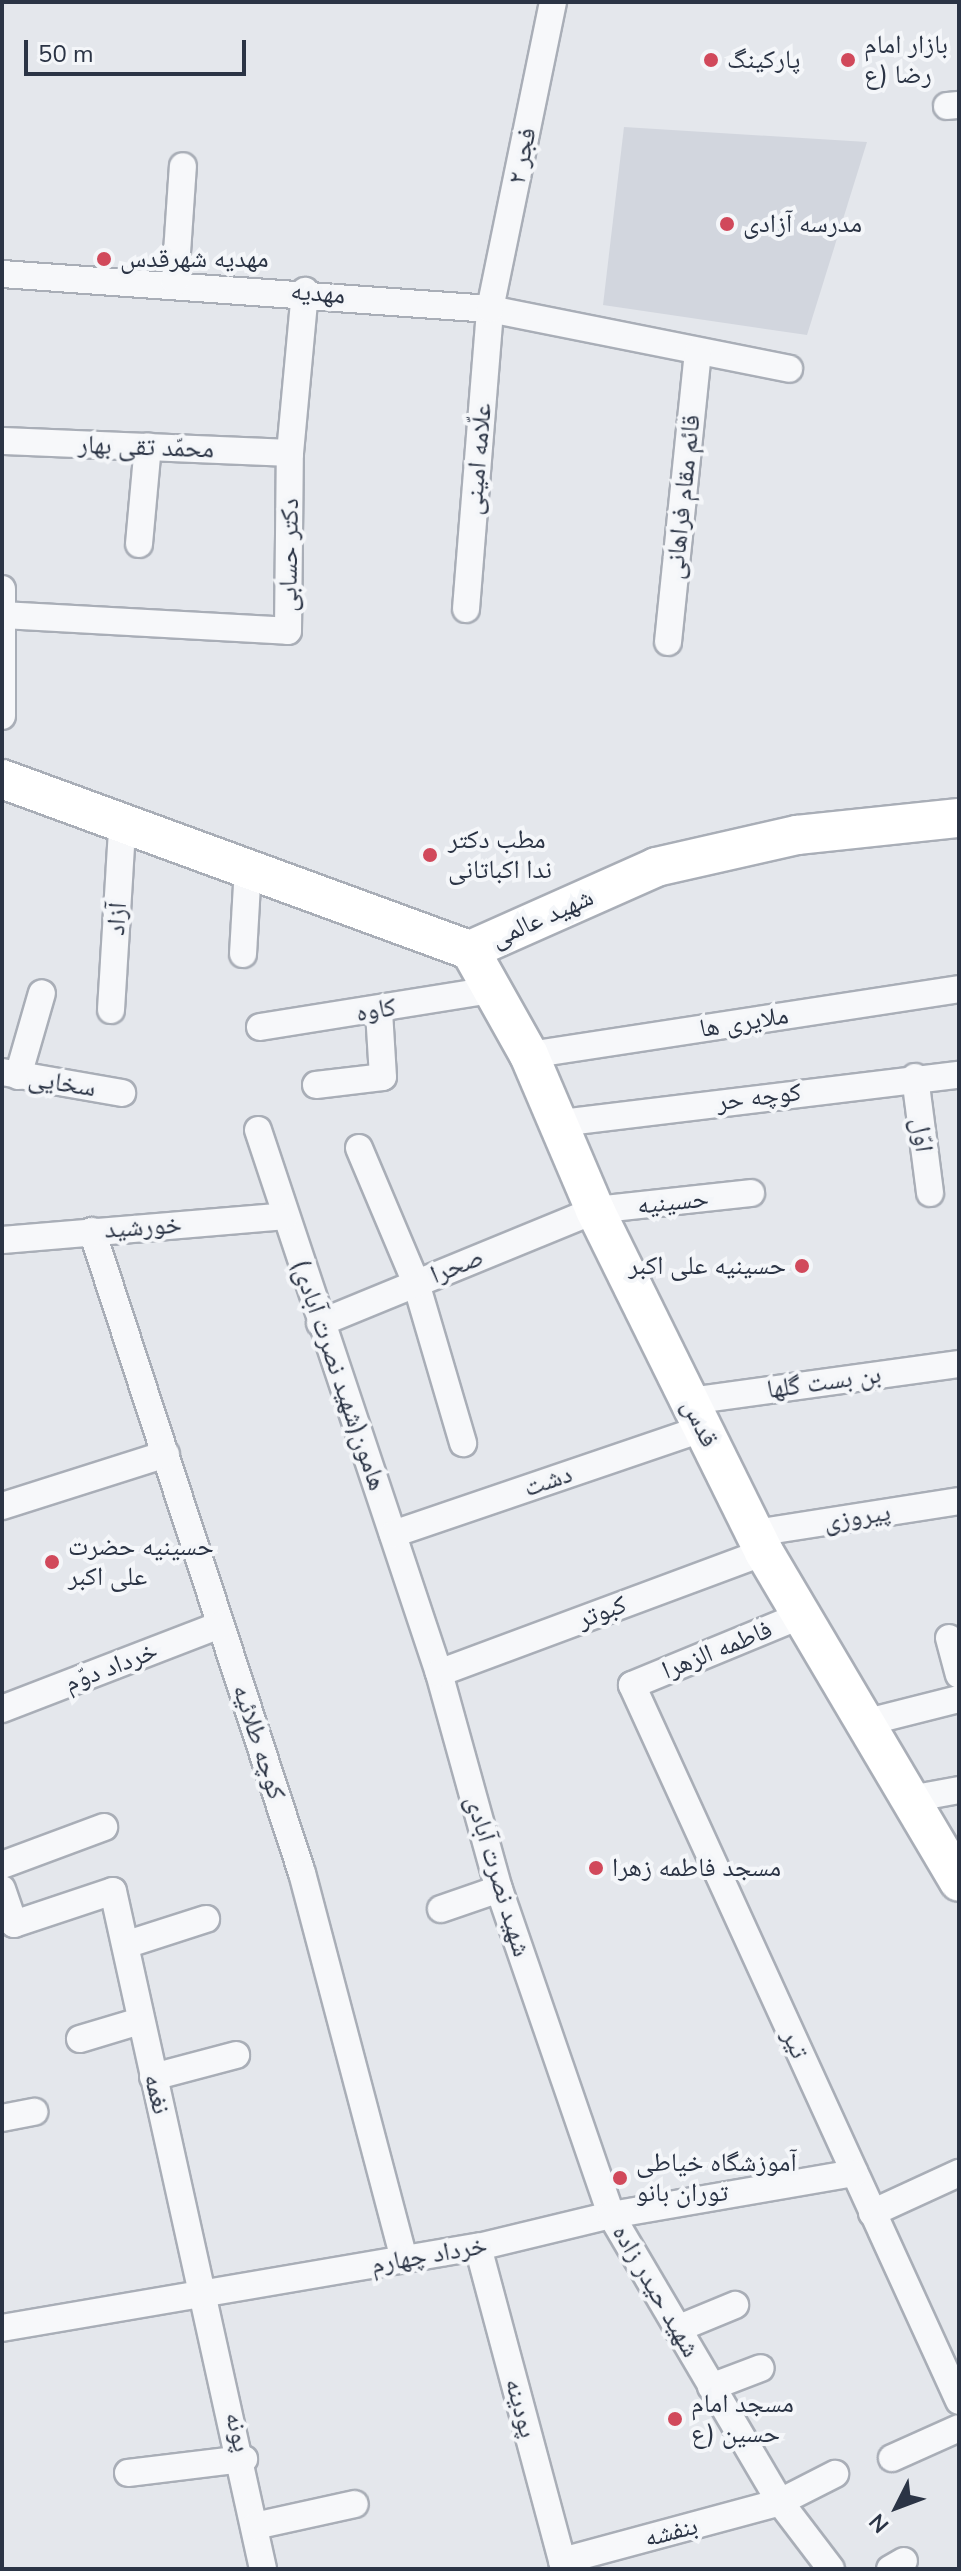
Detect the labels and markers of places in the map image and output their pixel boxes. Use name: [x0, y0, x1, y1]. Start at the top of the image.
place label: بازار امام رضا (ع: [864, 29, 948, 90]
place label: پارکینگ: [727, 44, 800, 76]
marker: پارکینگ: [702, 51, 720, 69]
marker: بازار امام رضا (ع: [839, 51, 857, 69]
place label: مدرسه آزادی: [743, 208, 862, 240]
marker: مدرسه آزادی: [718, 215, 736, 233]
place label: مهدیه شهرقدس: [120, 243, 269, 275]
marker: مهدیه شهرقدس: [95, 250, 113, 268]
place label: مطب دکتر ندا اکباتانی: [448, 824, 552, 886]
marker: مطب دکتر ندا اکباتانی: [419, 844, 441, 866]
place label: حسینیه علی اکبر: [628, 1250, 786, 1282]
marker: حسینیه علی اکبر: [793, 1257, 811, 1275]
place label: حسینیه حضرت علی اکبر: [68, 1531, 214, 1592]
marker: حسینیه حضرت علی اکبر: [43, 1553, 61, 1571]
place label: مسجد فاطمه زهرا: [612, 1852, 781, 1884]
marker: مسجد فاطمه زهرا: [587, 1859, 605, 1877]
place label: آموزشگاه خیاطی توران بانو: [636, 2147, 797, 2208]
marker: آموزشگاه خیاطی توران بانو: [611, 2169, 629, 2187]
place label: مسجد امام حسین (ع: [691, 2388, 794, 2450]
marker: مسجد امام حسین (ع: [666, 2410, 684, 2428]

